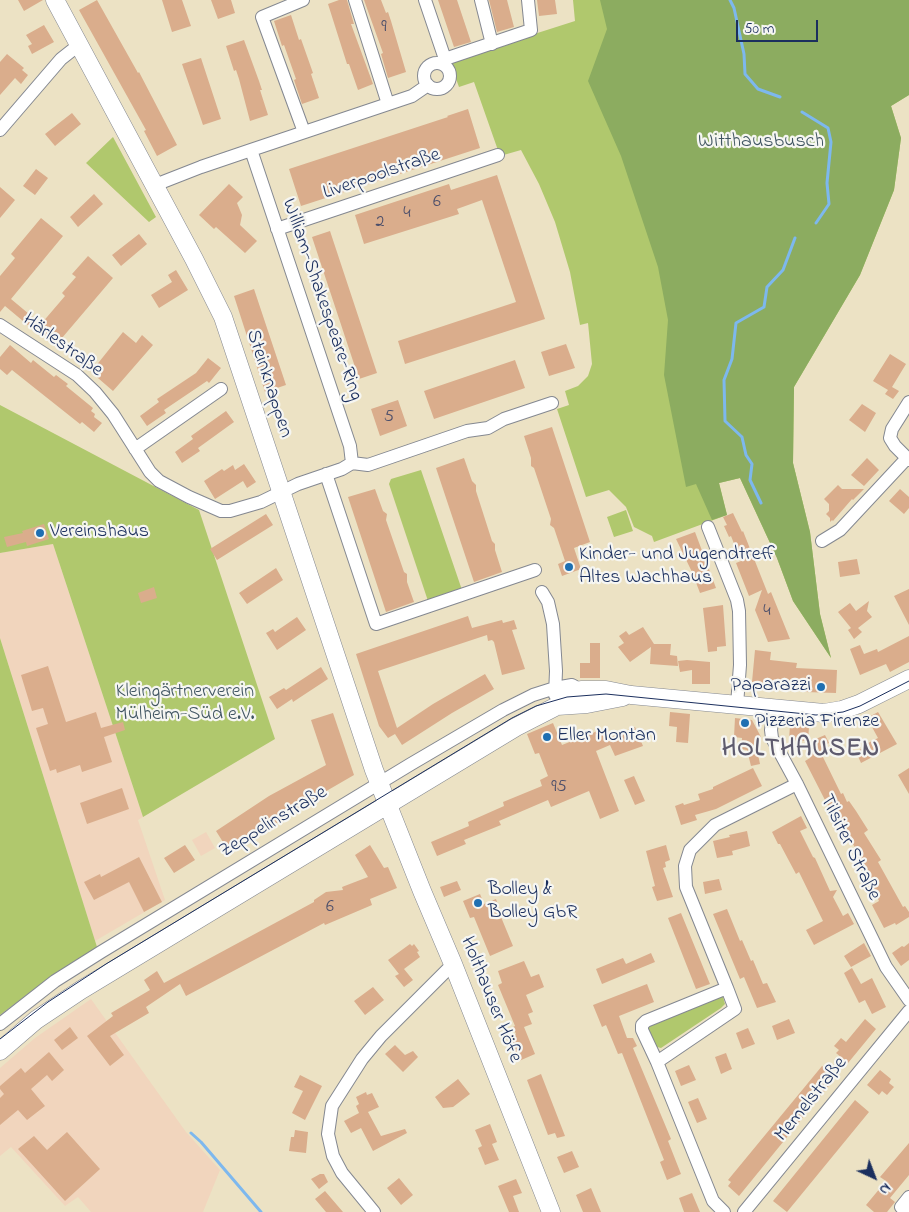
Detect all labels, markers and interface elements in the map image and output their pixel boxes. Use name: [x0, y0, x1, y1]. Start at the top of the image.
scale bar: [739, 10, 822, 42]
house number: 9: [381, 17, 387, 39]
text: 50 m: [744, 18, 774, 40]
park label: Witthausbusch: [698, 131, 824, 155]
street label: Liverpoolstraße: [320, 144, 444, 206]
house number: 6: [433, 192, 441, 214]
street label: William-Shakespeare-Ring: [275, 196, 367, 404]
house number: 4: [403, 203, 411, 225]
house number: 2: [376, 212, 384, 234]
street label: Härlestraße: [17, 309, 107, 383]
street label: Steinknappen: [239, 327, 297, 441]
house number: 5: [384, 407, 394, 429]
place label: Vereinshaus: [50, 521, 149, 545]
marker: Vereinshaus: [34, 527, 46, 539]
place label: Kinder- und Jugendtreff Altes Wachhaus: [579, 544, 775, 591]
marker: Kinder- und Jugendtreff Altes Wachhaus: [563, 561, 575, 573]
house number: 4: [763, 601, 771, 623]
place label: Paparazzi: [731, 675, 811, 699]
park label: Kleingärtnerverein Mülheim-Süd e.V.: [116, 681, 254, 728]
marker: Paparazzi: [815, 681, 827, 693]
place label: Pizzeria Firenze: [755, 711, 879, 735]
marker: Pizzeria Firenze: [739, 717, 751, 729]
place label: Eller Montan: [557, 725, 656, 749]
marker: Eller Montan: [541, 731, 553, 743]
district label: HOLTHAUSEN: [721, 736, 881, 766]
house number: 95: [551, 777, 567, 799]
street label: Zeppelinstraße: [216, 782, 332, 864]
street label: Tilsiter Straße: [813, 791, 885, 905]
place label: Bolley & Bolley GbR: [488, 879, 577, 926]
house number: 6: [326, 897, 334, 919]
marker: Bolley & Bolley GbR: [472, 897, 484, 909]
street label: Holthauser Höfe: [454, 933, 526, 1067]
street label: Memelstraße: [770, 1053, 854, 1147]
north arrow: [849, 1152, 899, 1202]
text: N: [874, 1177, 895, 1199]

